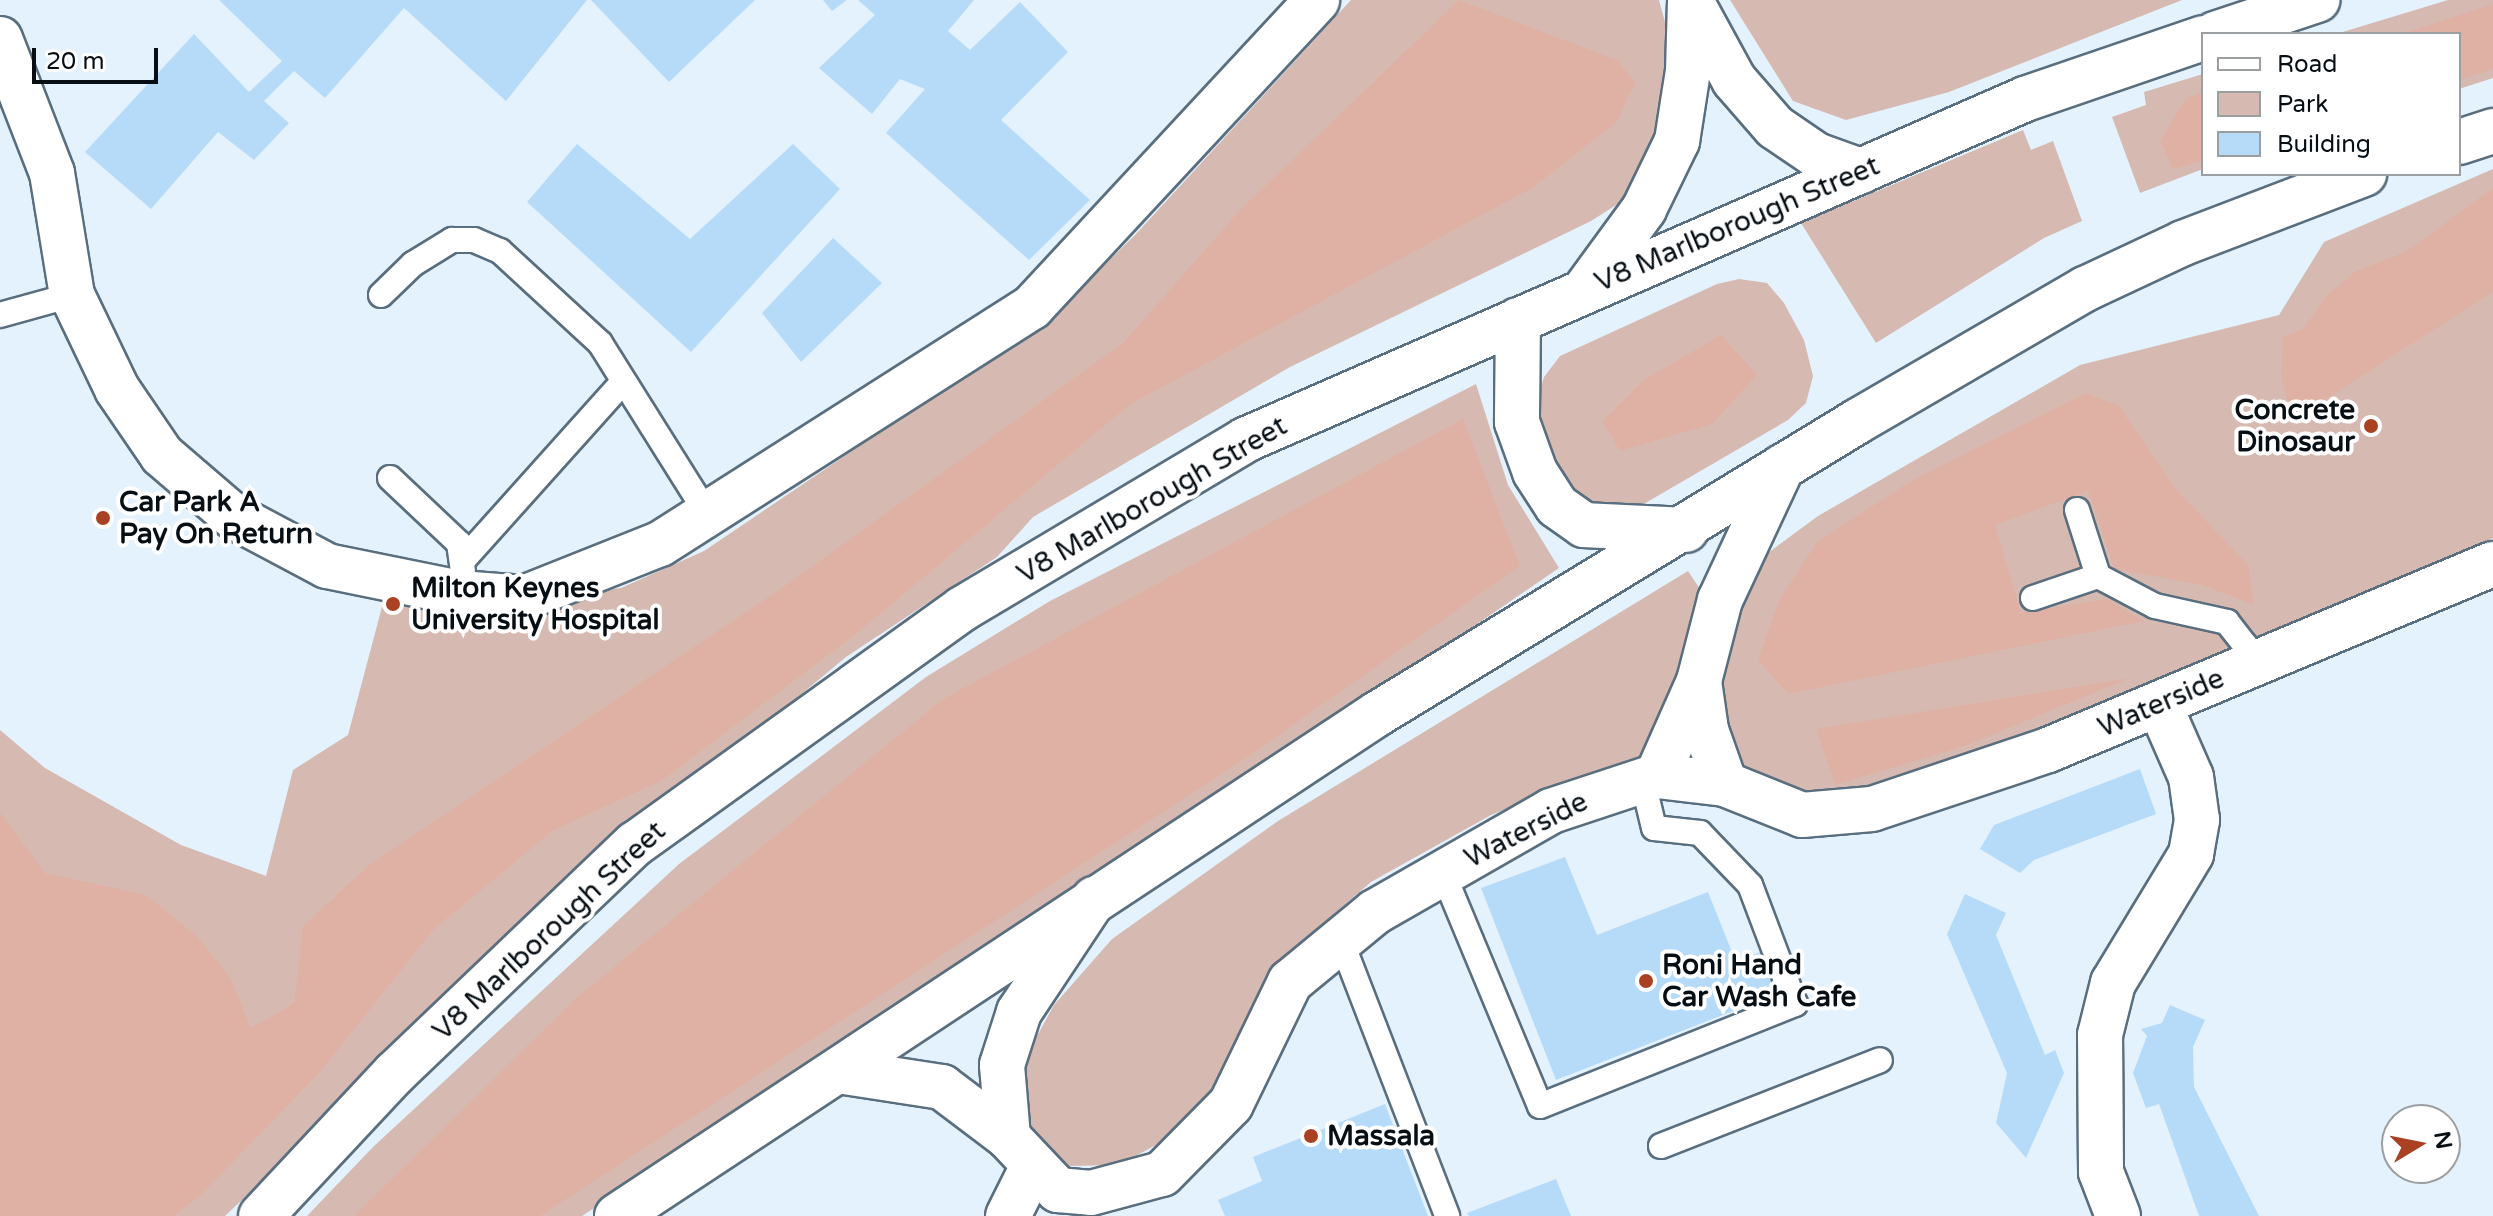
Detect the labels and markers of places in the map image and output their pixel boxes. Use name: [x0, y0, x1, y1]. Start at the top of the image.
place label: Concrete Dinosaur: [2234, 393, 2355, 459]
marker: Concrete Dinosaur: [2362, 417, 2380, 435]
place label: Car Park A Pay On Return: [119, 485, 313, 551]
marker: Car Park A Pay On Return: [94, 509, 112, 527]
place label: Milton Keynes University Hospital: [411, 571, 659, 637]
marker: Milton Keynes University Hospital: [382, 593, 404, 615]
place label: Roni Hand Car Wash Cafe: [1662, 948, 1856, 1014]
marker: Roni Hand Car Wash Cafe: [1637, 972, 1655, 990]
place label: Massala: [1327, 1119, 1435, 1153]
marker: Massala: [1302, 1127, 1320, 1145]

